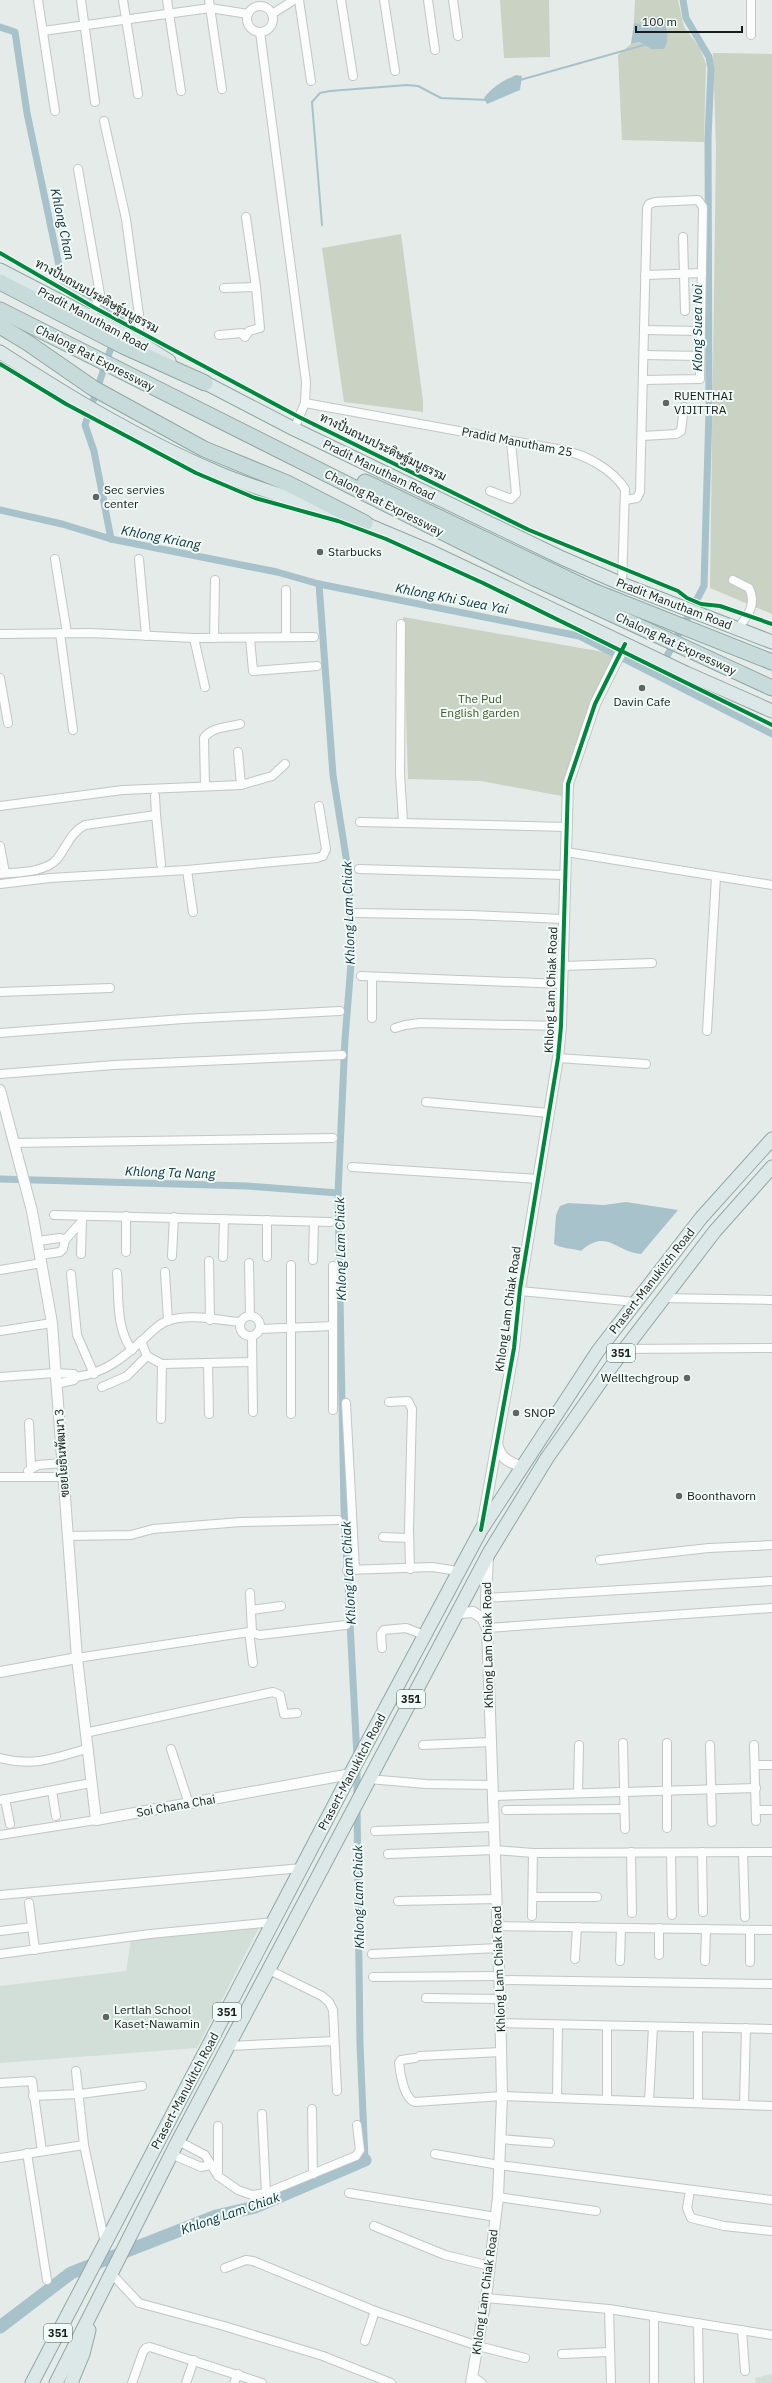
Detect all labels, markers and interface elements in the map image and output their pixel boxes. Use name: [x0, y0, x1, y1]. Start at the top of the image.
scale bar: [636, 8, 742, 34]
text: 100 m: [642, 14, 677, 29]
water label: Khlong Chan: [47, 187, 78, 262]
street label: ทางปั่นถนนประดิษฐ์มนูธรรม: [32, 253, 163, 337]
street label: Pradit Manutham Road: [35, 283, 151, 354]
water label: Klong Suea Noi: [689, 284, 706, 372]
street label: Chalong Rat Expressway: [33, 321, 157, 394]
place label: RUENTHAI VIJITTRA: [674, 388, 733, 417]
marker: RUENTHAI VIJITTRA: [661, 398, 671, 408]
street label: ทางปั่นถนนประดิษฐ์มนูธรรม: [317, 407, 450, 485]
street label: Pradid Manutham 25: [460, 423, 574, 460]
street label: Pradit Manutham Road: [321, 436, 438, 503]
street label: Chalong Rat Expressway: [322, 466, 446, 539]
place label: Sec servies center: [104, 482, 165, 511]
marker: Sec servies center: [91, 492, 101, 502]
water label: Khlong Kriang: [120, 521, 203, 554]
place label: Starbucks: [328, 544, 382, 559]
marker: Starbucks: [315, 547, 325, 557]
street label: Pradit Manutham Road: [614, 574, 734, 633]
water label: Khlong Khi Suea Yai: [394, 579, 510, 618]
street label: Chalong Rat Expressway: [613, 609, 739, 678]
marker: Davin Cafe: [637, 683, 647, 693]
park label: The Pud English garden: [440, 691, 520, 720]
place label: Davin Cafe: [613, 694, 671, 709]
water label: Khlong Lam Chiak: [338, 861, 359, 965]
street label: Khlong Lam Chiak Road: [541, 926, 560, 1053]
water label: Khlong Ta Nang: [125, 1162, 217, 1183]
water label: Khlong Lam Chiak: [331, 1197, 350, 1301]
street label: Prasert-Manukitch Road: [606, 1225, 698, 1337]
street label: Khlong Lam Chiak Road: [491, 1245, 524, 1373]
road number: 351: [607, 1344, 635, 1362]
place label: Welltechgroup: [601, 1370, 679, 1385]
marker: Welltechgroup: [682, 1373, 692, 1383]
place label: SNOP: [524, 1405, 555, 1420]
street label: ซอยโยธินพัฒนา 3: [51, 1408, 72, 1498]
marker: SNOP: [511, 1408, 521, 1418]
place label: Boonthavorn: [687, 1488, 756, 1503]
marker: Boonthavorn: [674, 1491, 684, 1501]
water label: Khlong Lam Chiak: [337, 1521, 360, 1625]
street label: Khlong Lam Chiak Road: [479, 1582, 496, 1708]
road number: 351: [397, 1690, 425, 1708]
street label: Prasert-Manukitch Road: [314, 1711, 389, 1833]
street label: Soi Chana Chai: [135, 1791, 217, 1820]
water label: Khlong Lam Chiak: [349, 1845, 368, 1949]
street label: Khlong Lam Chiak Road: [489, 1906, 508, 2033]
place label: Lertlah School Kaset-Nawamin: [114, 2002, 200, 2031]
road number: 351: [213, 2003, 241, 2021]
marker: Lertlah School Kaset-Nawamin: [101, 2012, 111, 2022]
street label: Prasert-Manukitch Road: [147, 2030, 222, 2152]
water label: Khlong Lam Chiak: [178, 2188, 282, 2238]
street label: Khlong Lam Chiak Road: [468, 2228, 501, 2356]
road number: 351: [44, 2324, 72, 2342]

